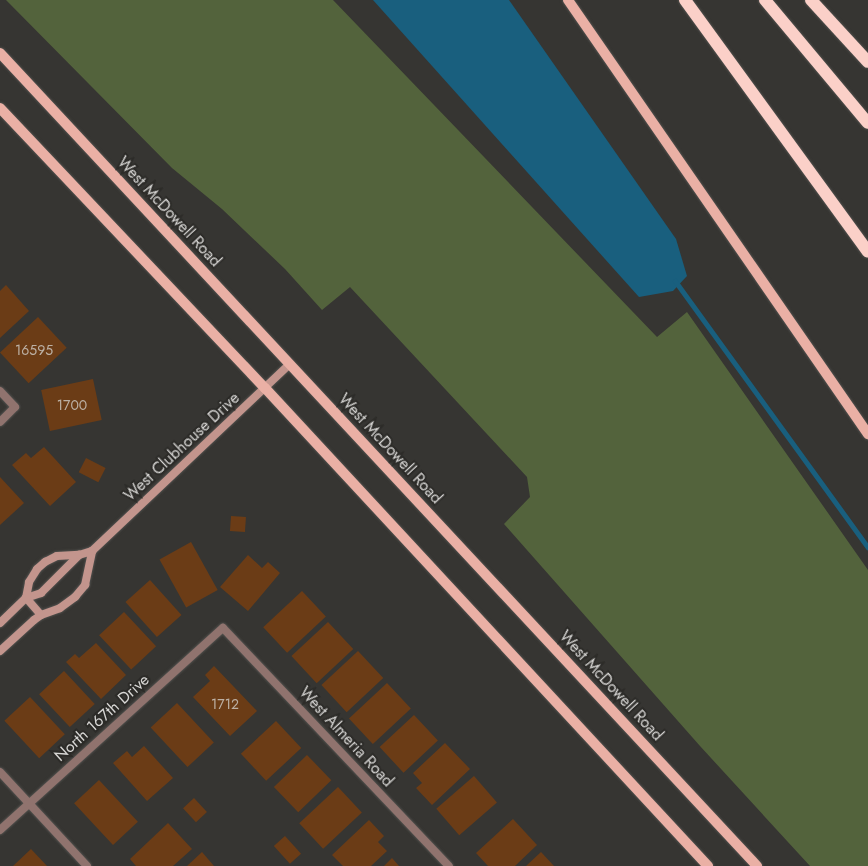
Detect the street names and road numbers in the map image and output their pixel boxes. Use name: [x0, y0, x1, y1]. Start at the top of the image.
street label: West McDowell Road: [113, 153, 225, 271]
street label: West Clubhouse Drive: [120, 389, 244, 505]
street label: West McDowell Road: [334, 390, 446, 508]
street label: West McDowell Road: [555, 627, 667, 745]
street label: North 167th Drive: [51, 670, 153, 766]
street label: West Almeria Road: [295, 683, 397, 791]

